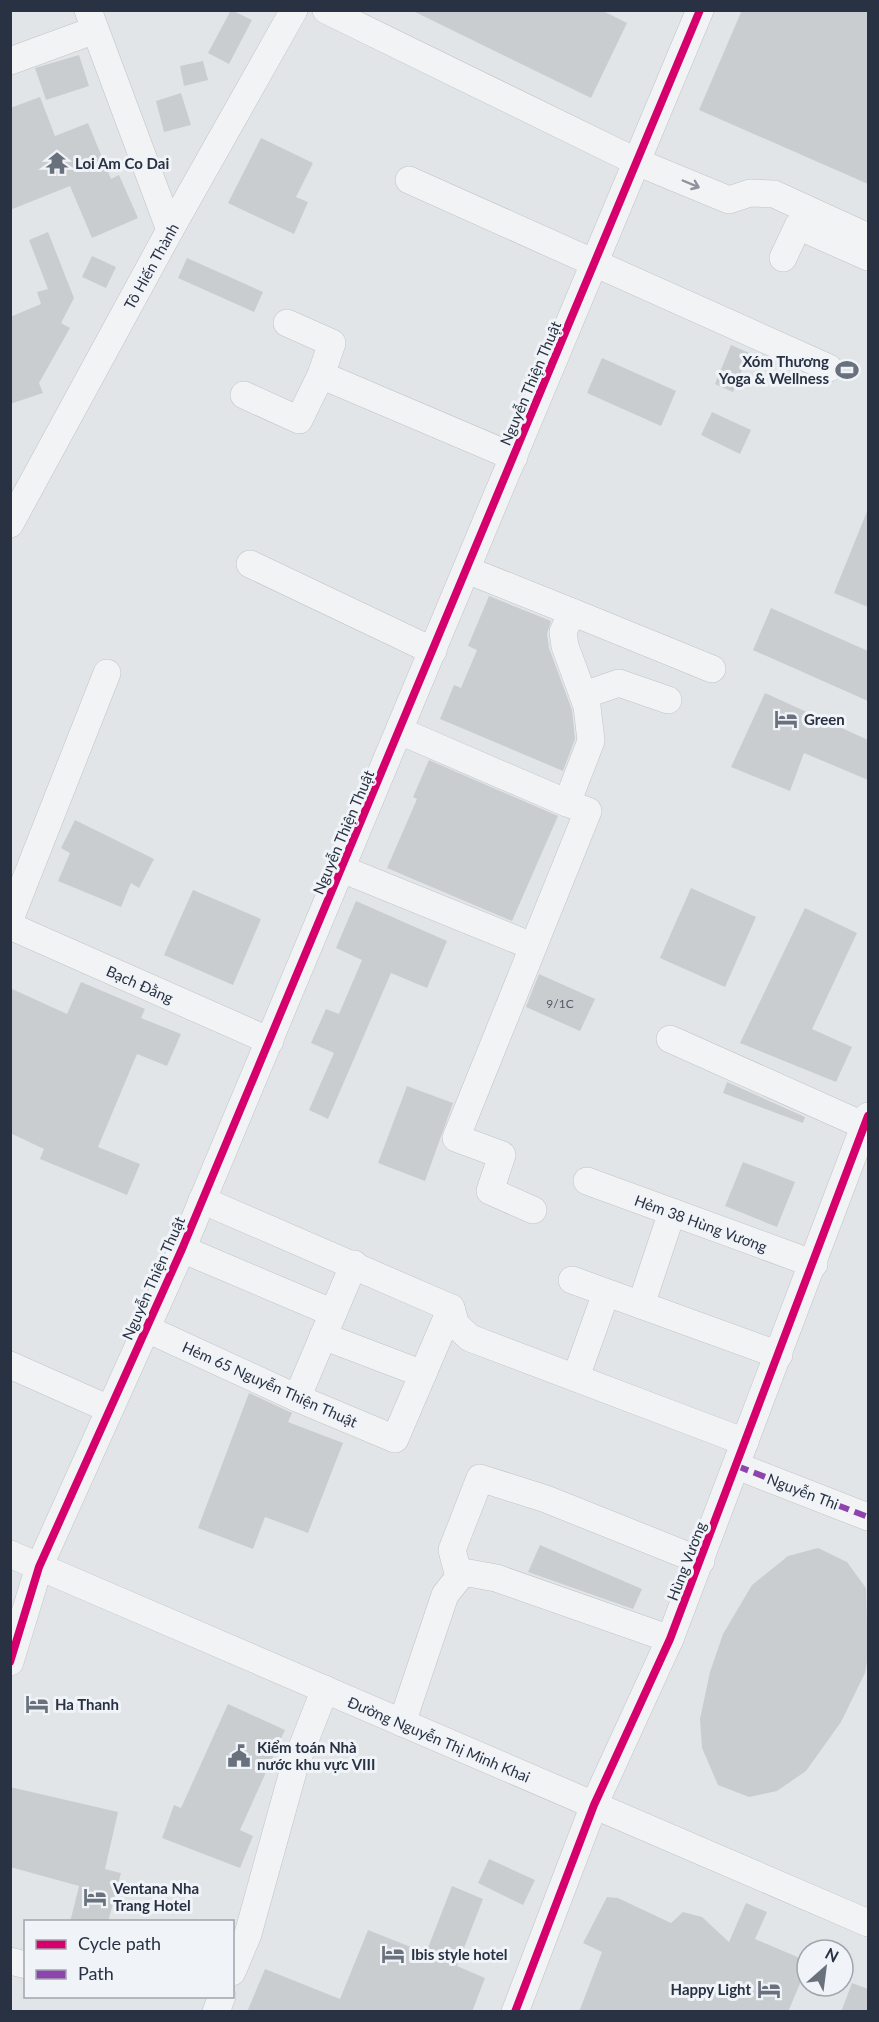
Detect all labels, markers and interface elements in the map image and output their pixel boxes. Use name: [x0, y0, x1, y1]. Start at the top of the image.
temple icon: Loi Am Co Dai: [44, 150, 70, 176]
place label: Loi Am Co Dai: [75, 154, 169, 172]
one-way arrow: [681, 179, 700, 190]
street label: Tô Hiến Thành: [120, 220, 182, 312]
street label: Nguyễn Thiện Thuật: [496, 318, 565, 448]
place label: Xóm Thương Yoga & Wellness: [718, 352, 829, 387]
sports icon: Xóm Thương Yoga & Wellness: [834, 357, 860, 383]
hotel icon: Green: [773, 706, 799, 732]
place label: Green: [804, 710, 845, 728]
street label: Nguyễn Thiện Thuật: [309, 767, 378, 897]
street label: Bạch Đằng: [104, 961, 176, 1007]
house number: 9/1C: [546, 996, 574, 1011]
street label: Hẻm 38 Hùng Vương: [632, 1191, 770, 1255]
street label: Nguyễn Thiện Thuật: [118, 1213, 189, 1342]
street label: Hẻm 65 Nguyễn Thiện Thuật: [180, 1337, 361, 1431]
street label: Nguyễn Thi: [765, 1469, 841, 1513]
street label: Hùng Vương: [663, 1519, 709, 1603]
hotel icon: Ha Thanh: [24, 1691, 50, 1717]
street label: Đường Nguyễn Thị Minh Khai: [345, 1692, 533, 1786]
place label: Ha Thanh: [55, 1695, 119, 1713]
place label: Kiểm toán Nhà nước khu vực VIII: [257, 1738, 375, 1773]
public building icon: Kiểm toán Nhà nước khu vực VIII: [226, 1743, 252, 1769]
place label: Ventana Nha Trang Hotel: [112, 1879, 199, 1914]
hotel icon: Ventana Nha Trang Hotel: [82, 1884, 108, 1910]
legend: [24, 1920, 234, 1998]
text: Cycle path: [78, 1932, 161, 1954]
north arrow: [795, 1938, 855, 1998]
hotel icon: Ibis style hotel: [380, 1941, 406, 1967]
text: N: [822, 1943, 842, 1966]
place label: Ibis style hotel: [411, 1945, 508, 1963]
text: Path: [78, 1962, 114, 1984]
hotel icon: Happy Light: [756, 1976, 782, 2002]
place label: Happy Light: [671, 1980, 751, 1998]

